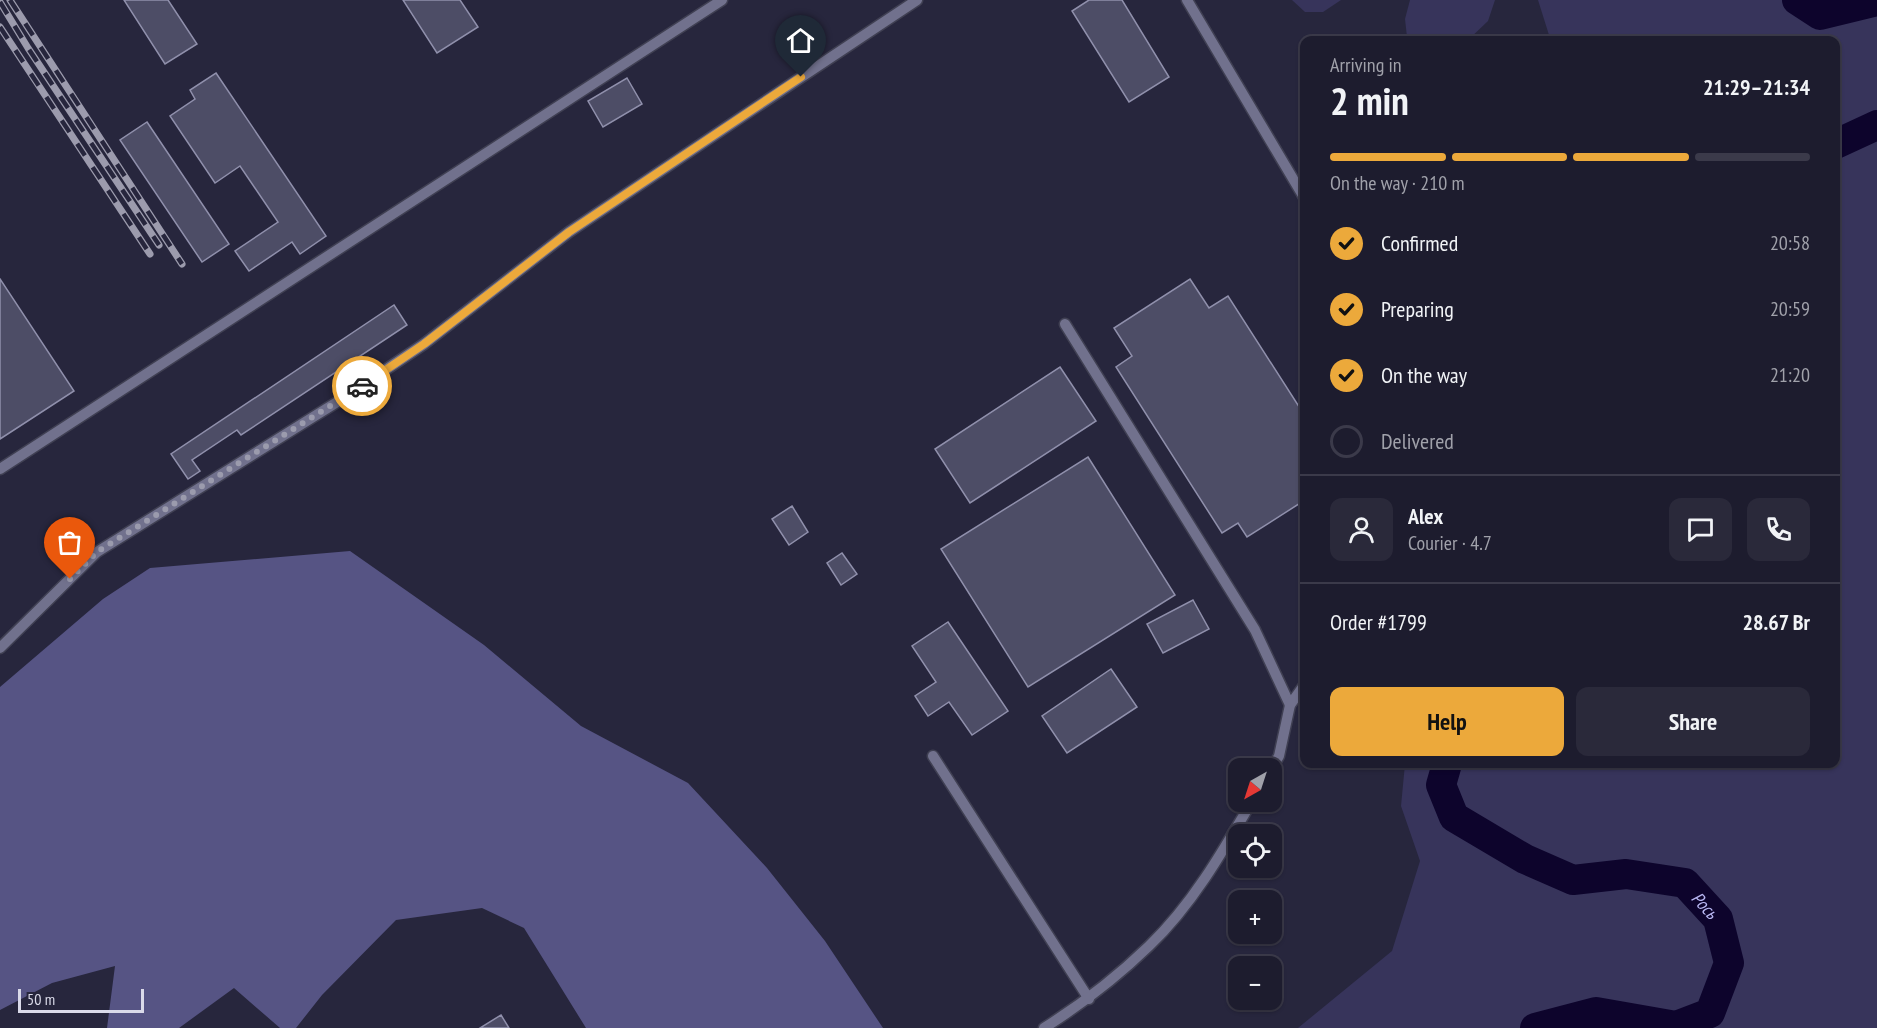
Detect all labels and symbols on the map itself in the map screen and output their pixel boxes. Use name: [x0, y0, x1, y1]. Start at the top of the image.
pin: [775, 15, 826, 77]
courier: [332, 356, 392, 416]
pin: [44, 517, 95, 579]
north arrow: [1228, 758, 1282, 812]
water label: Рось: [1687, 887, 1724, 924]
scale bar: [18, 986, 144, 1014]

